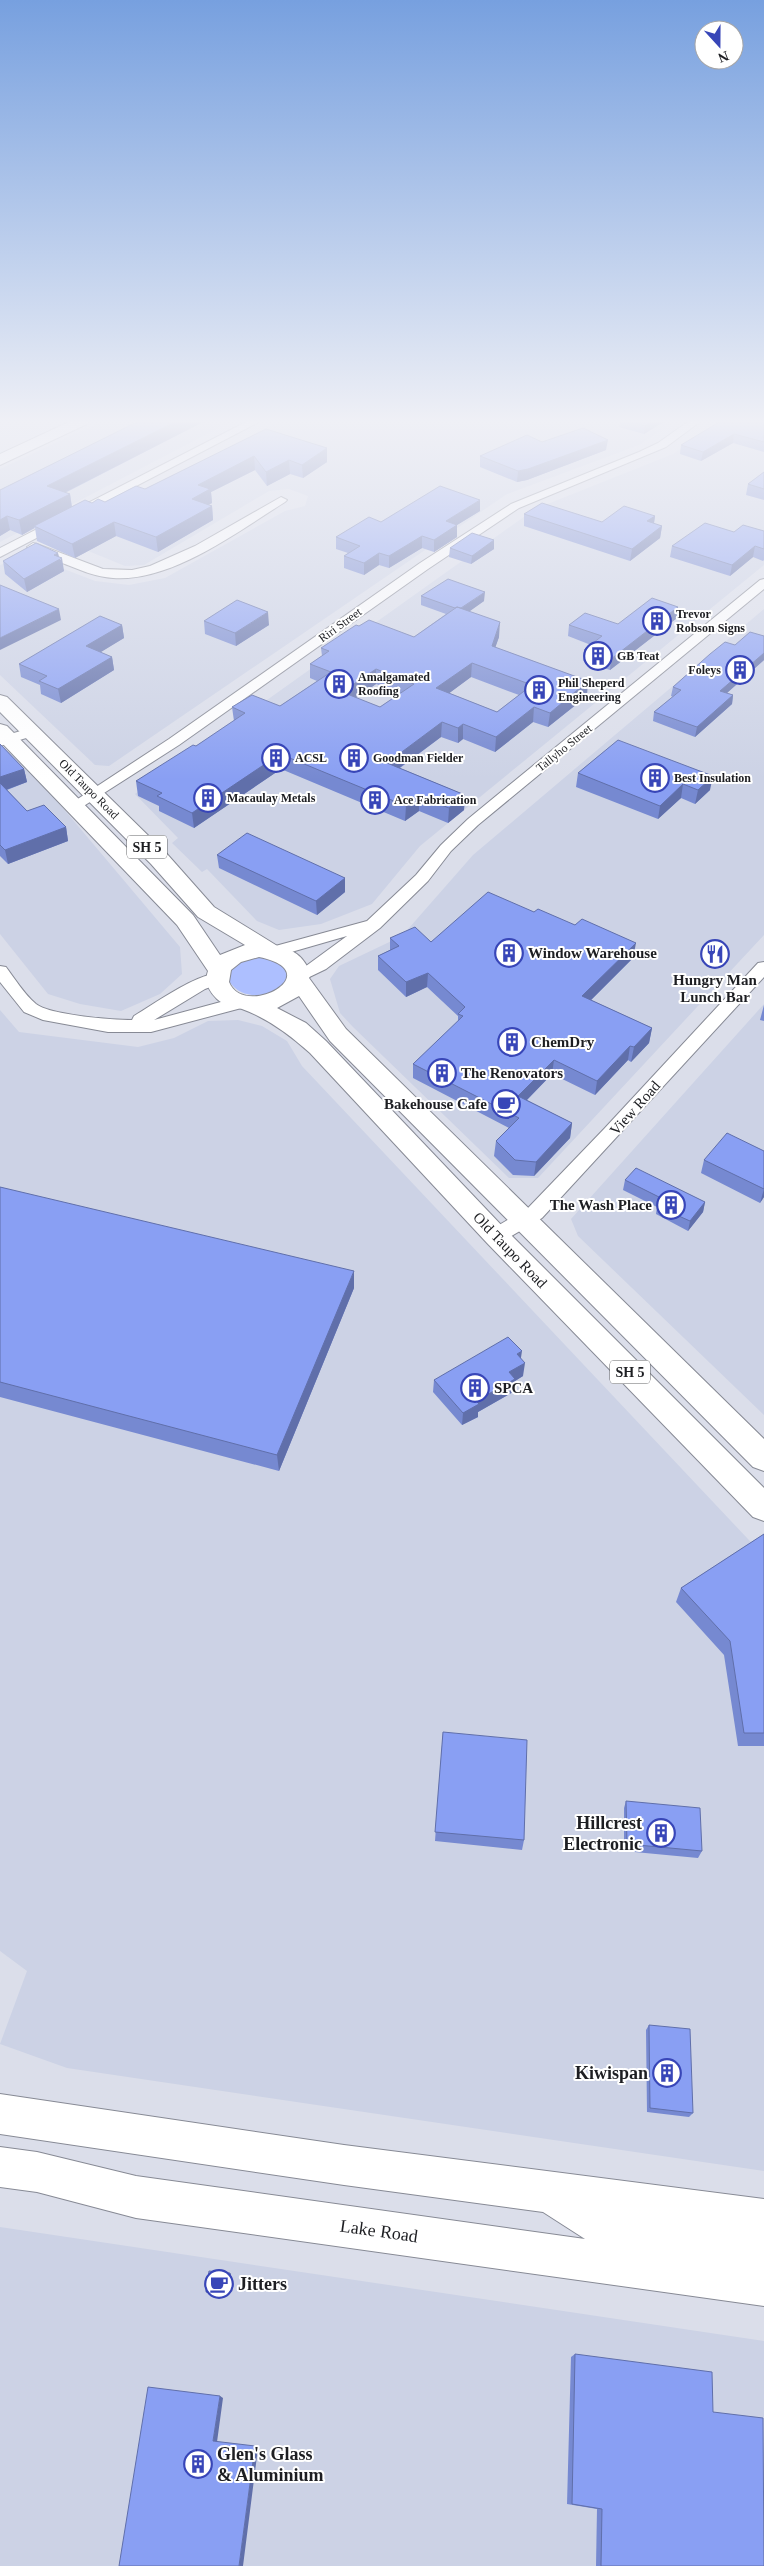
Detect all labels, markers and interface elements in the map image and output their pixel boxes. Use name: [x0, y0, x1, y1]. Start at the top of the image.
north arrow: [694, 20, 744, 70]
text: N: [716, 48, 731, 65]
street label: Riri Street: [316, 604, 365, 645]
building icon: Trevor Robson Signs: [642, 606, 672, 636]
place label: Trevor Robson Signs: [676, 607, 745, 635]
building icon: GB Teat: [583, 641, 613, 671]
place label: GB Teat: [617, 649, 659, 663]
building icon: Foleys: [725, 655, 755, 685]
place label: Foleys: [688, 663, 721, 677]
building icon: Amalgamated Roofing: [324, 669, 354, 699]
place label: Amalgamated Roofing: [358, 670, 430, 698]
building icon: Phil Sheperd Engineering: [524, 675, 554, 705]
place label: Phil Sheperd Engineering: [558, 676, 625, 704]
street label: Tallyho Street: [533, 721, 595, 775]
building icon: ACSL: [261, 743, 291, 773]
building icon: Goodman Fielder: [339, 743, 369, 773]
place label: ACSL: [295, 751, 327, 765]
place label: Goodman Fielder: [373, 751, 464, 765]
street label: Old Taupo Road: [56, 756, 122, 822]
building icon: Best Insulation: [640, 763, 670, 793]
place label: Best Insulation: [674, 771, 751, 785]
building icon: Macaulay Metals: [193, 783, 223, 813]
building icon: Ace Fabrication: [360, 785, 390, 815]
place label: Macaulay Metals: [227, 791, 316, 805]
place label: Ace Fabrication: [394, 793, 477, 807]
road number: SH 5: [127, 836, 167, 859]
building icon: Window Warehouse: [494, 938, 524, 968]
restaurant icon: Hungry Man Lunch Bar: [700, 939, 730, 969]
place label: Window Warehouse: [528, 945, 657, 961]
place label: Hungry Man Lunch Bar: [673, 972, 758, 1005]
building icon: ChemDry: [497, 1027, 527, 1057]
place label: ChemDry: [531, 1034, 595, 1050]
building icon: The Renovators: [427, 1058, 457, 1088]
place label: The Renovators: [461, 1065, 563, 1081]
street label: View Road: [607, 1077, 664, 1138]
cafe icon: Bakehouse Cafe: [491, 1089, 521, 1119]
place label: Bakehouse Cafe: [384, 1096, 487, 1112]
building icon: The Wash Place: [656, 1190, 686, 1220]
place label: The Wash Place: [550, 1197, 652, 1213]
street label: Old Taupo Road: [470, 1209, 550, 1291]
road number: SH 5: [610, 1360, 650, 1384]
building icon: SPCA: [460, 1373, 490, 1403]
place label: SPCA: [494, 1380, 533, 1396]
place label: Hillcrest Electronic: [563, 1813, 642, 1854]
building icon: Hillcrest Electronic: [646, 1818, 676, 1848]
building icon: Kiwispan: [652, 2058, 682, 2088]
place label: Kiwispan: [575, 2063, 648, 2083]
street label: Lake Road: [339, 2216, 419, 2246]
cafe icon: Jitters: [204, 2269, 234, 2299]
place label: Jitters: [238, 2274, 287, 2294]
place label: Glen's Glass & Aluminium: [217, 2444, 324, 2485]
building icon: Glen's Glass & Aluminium: [183, 2449, 213, 2479]

